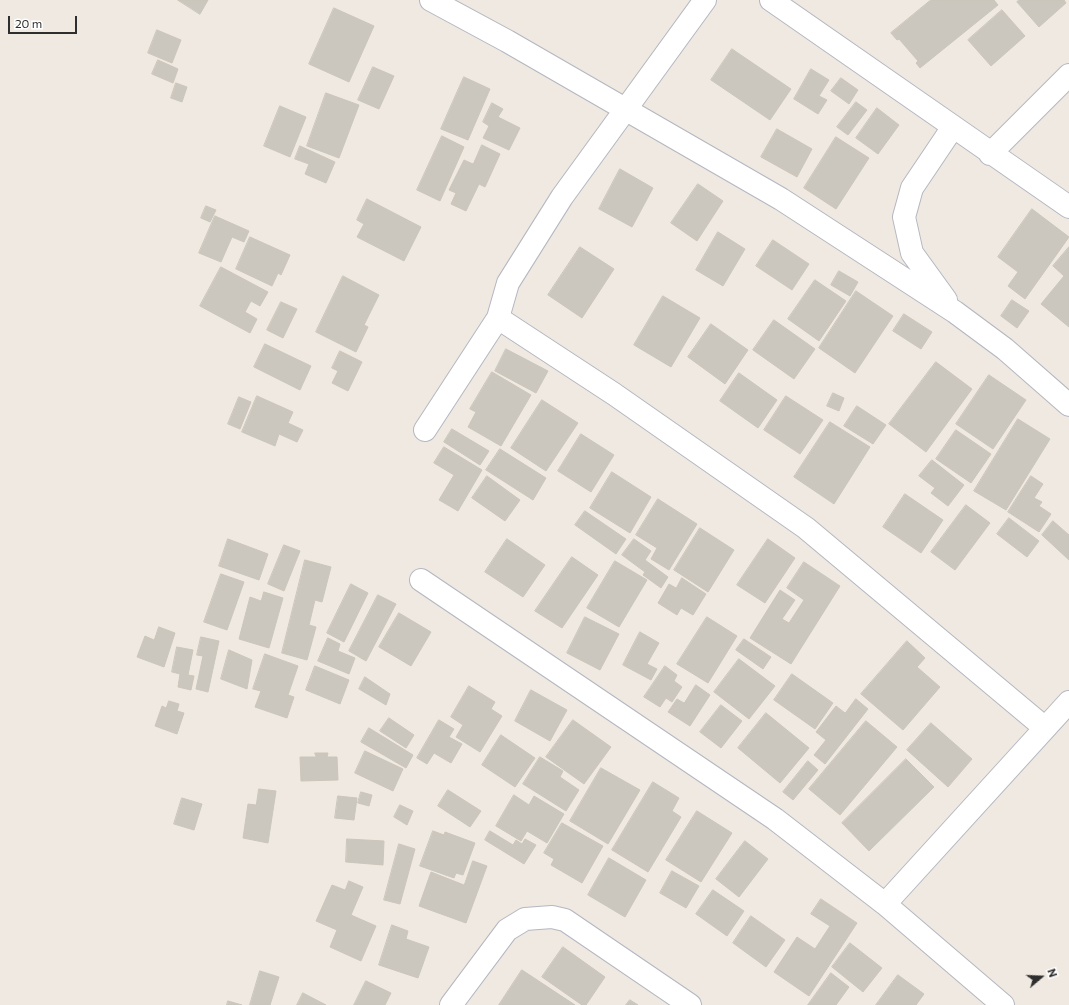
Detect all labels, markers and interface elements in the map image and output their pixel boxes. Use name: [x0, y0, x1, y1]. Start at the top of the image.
scale bar: [10, 8, 79, 34]
text: 20 m: [15, 16, 42, 30]
north arrow: [1021, 957, 1061, 997]
text: N: [1045, 967, 1060, 979]

